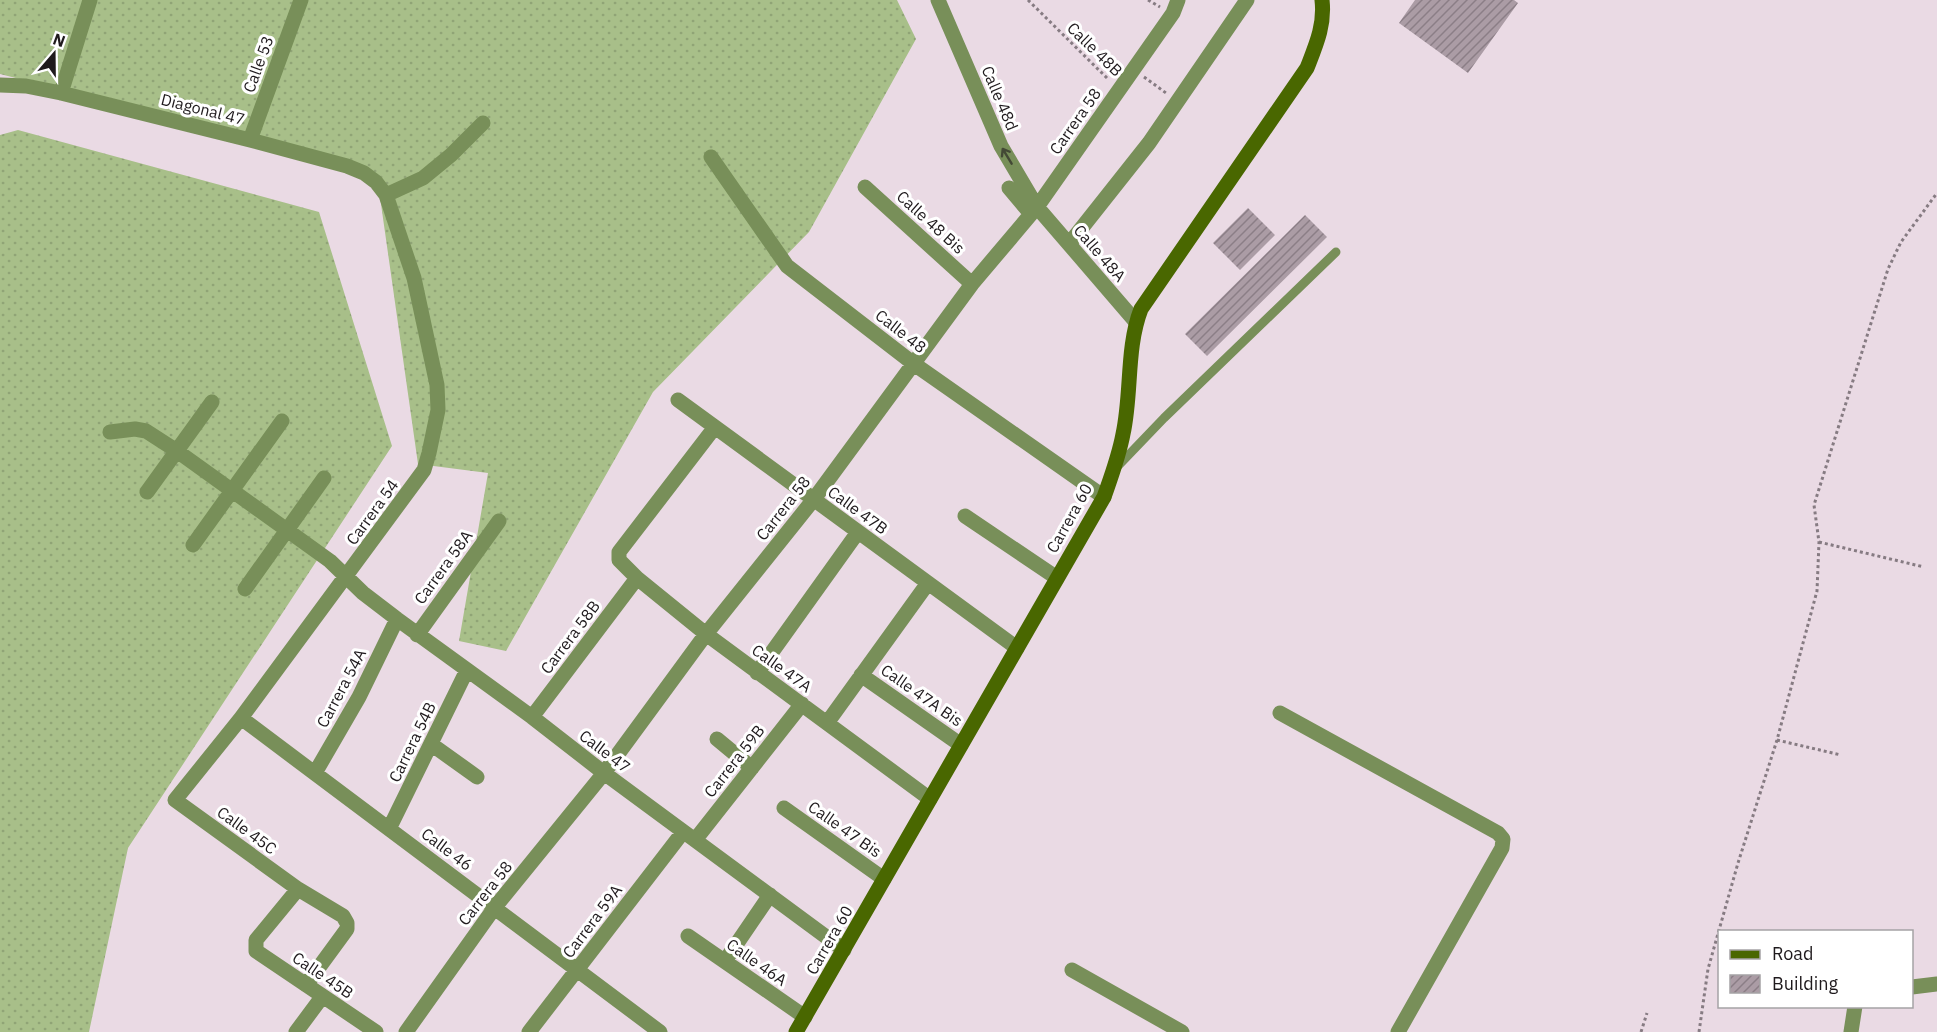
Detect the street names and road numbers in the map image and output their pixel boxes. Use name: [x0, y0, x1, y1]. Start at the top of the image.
street label: Calle 48B: [1063, 18, 1127, 80]
street label: Calle 53: [239, 33, 277, 95]
street label: Calle 48d: [977, 63, 1023, 133]
street label: Carrera 58: [1045, 84, 1105, 158]
street label: Diagonal 47: [159, 89, 247, 129]
street label: Calle 48 Bis: [893, 186, 969, 258]
street label: Calle 48A: [1070, 220, 1130, 286]
street label: Calle 48: [872, 305, 930, 357]
street label: Carrera 58: [752, 472, 814, 544]
street label: Carrera 54: [341, 475, 403, 549]
street label: Carrera 60: [1042, 480, 1096, 556]
street label: Calle 47B: [824, 482, 892, 538]
street label: Carrera 58A: [409, 526, 477, 608]
street label: Carrera 58B: [536, 596, 604, 678]
street label: Calle 47A: [748, 640, 816, 696]
street label: Carrera 54A: [312, 645, 370, 731]
street label: Calle 47A Bis: [877, 660, 967, 730]
street label: Carrera 54B: [384, 699, 440, 785]
street label: Carrera 59B: [699, 721, 769, 801]
street label: Calle 47: [575, 725, 635, 777]
street label: Calle 47 Bis: [804, 796, 886, 862]
street label: Calle 45C: [213, 802, 281, 858]
street label: Calle 46: [417, 823, 477, 875]
street label: Carrera 58: [454, 857, 516, 929]
street label: Carrera 59A: [558, 880, 626, 962]
street label: Carrera 60: [801, 902, 857, 978]
street label: Calle 46A: [723, 934, 791, 990]
street label: Calle 45B: [289, 947, 357, 1003]

